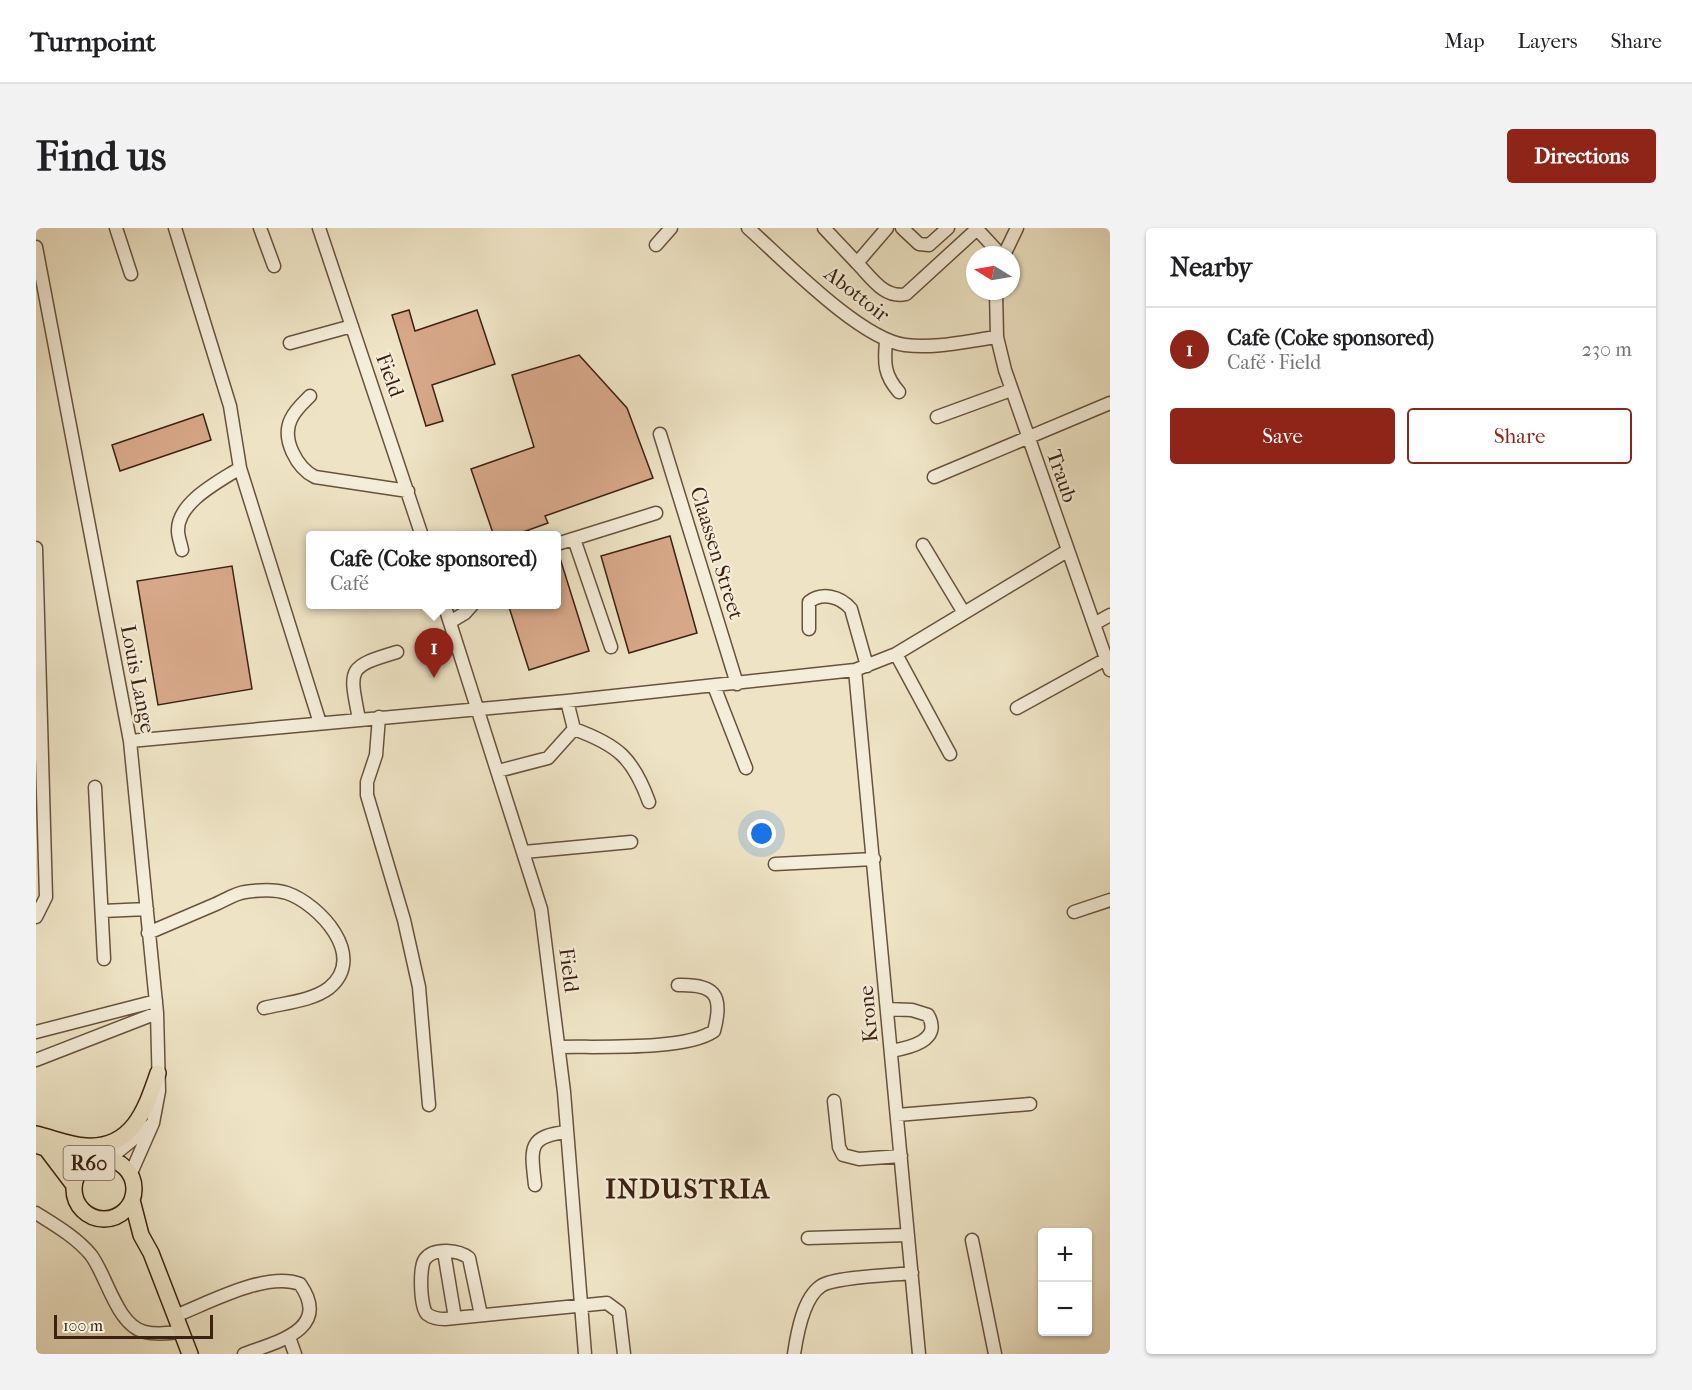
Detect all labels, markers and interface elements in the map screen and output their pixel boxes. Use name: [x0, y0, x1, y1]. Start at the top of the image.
text: Turnpoint: [30, 25, 156, 58]
text: Map: [1444, 29, 1485, 53]
text: Layers: [1518, 29, 1577, 53]
text: Share: [1610, 29, 1662, 53]
button: Directions: [1507, 129, 1656, 183]
text: Find us: [36, 132, 166, 181]
north arrow: [966, 246, 1020, 300]
text: Nearby: [1170, 252, 1252, 283]
street label: Abottoir: [819, 261, 894, 327]
text: Cafe (Coke sponsored): [1227, 325, 1434, 351]
text: 1: [1186, 338, 1193, 361]
text: 230 m: [1582, 338, 1632, 361]
street label: Field: [371, 350, 409, 401]
text: Café · Field: [1227, 351, 1321, 374]
button: Save: [1170, 408, 1395, 464]
button: Share: [1407, 408, 1632, 464]
street label: Traub: [1042, 447, 1082, 505]
street label: Claassen Street: [685, 484, 749, 623]
popup: [306, 531, 561, 609]
text: Cafe (Coke sponsored): [330, 546, 537, 572]
text: Café: [330, 572, 369, 595]
street label: Louis Lange: [116, 623, 160, 735]
pin: 1: [414, 628, 454, 678]
your location: [747, 819, 776, 848]
street label: Field: [554, 946, 584, 994]
street label: Krone: [854, 985, 882, 1043]
road number: R60: [64, 1146, 114, 1180]
district label: INDUSTRIA: [605, 1173, 771, 1205]
map controls: [1038, 1228, 1092, 1336]
button: +: [1038, 1228, 1092, 1282]
button: −: [1038, 1282, 1092, 1336]
scale bar: [54, 1312, 213, 1340]
text: 100 m: [63, 1316, 103, 1335]

